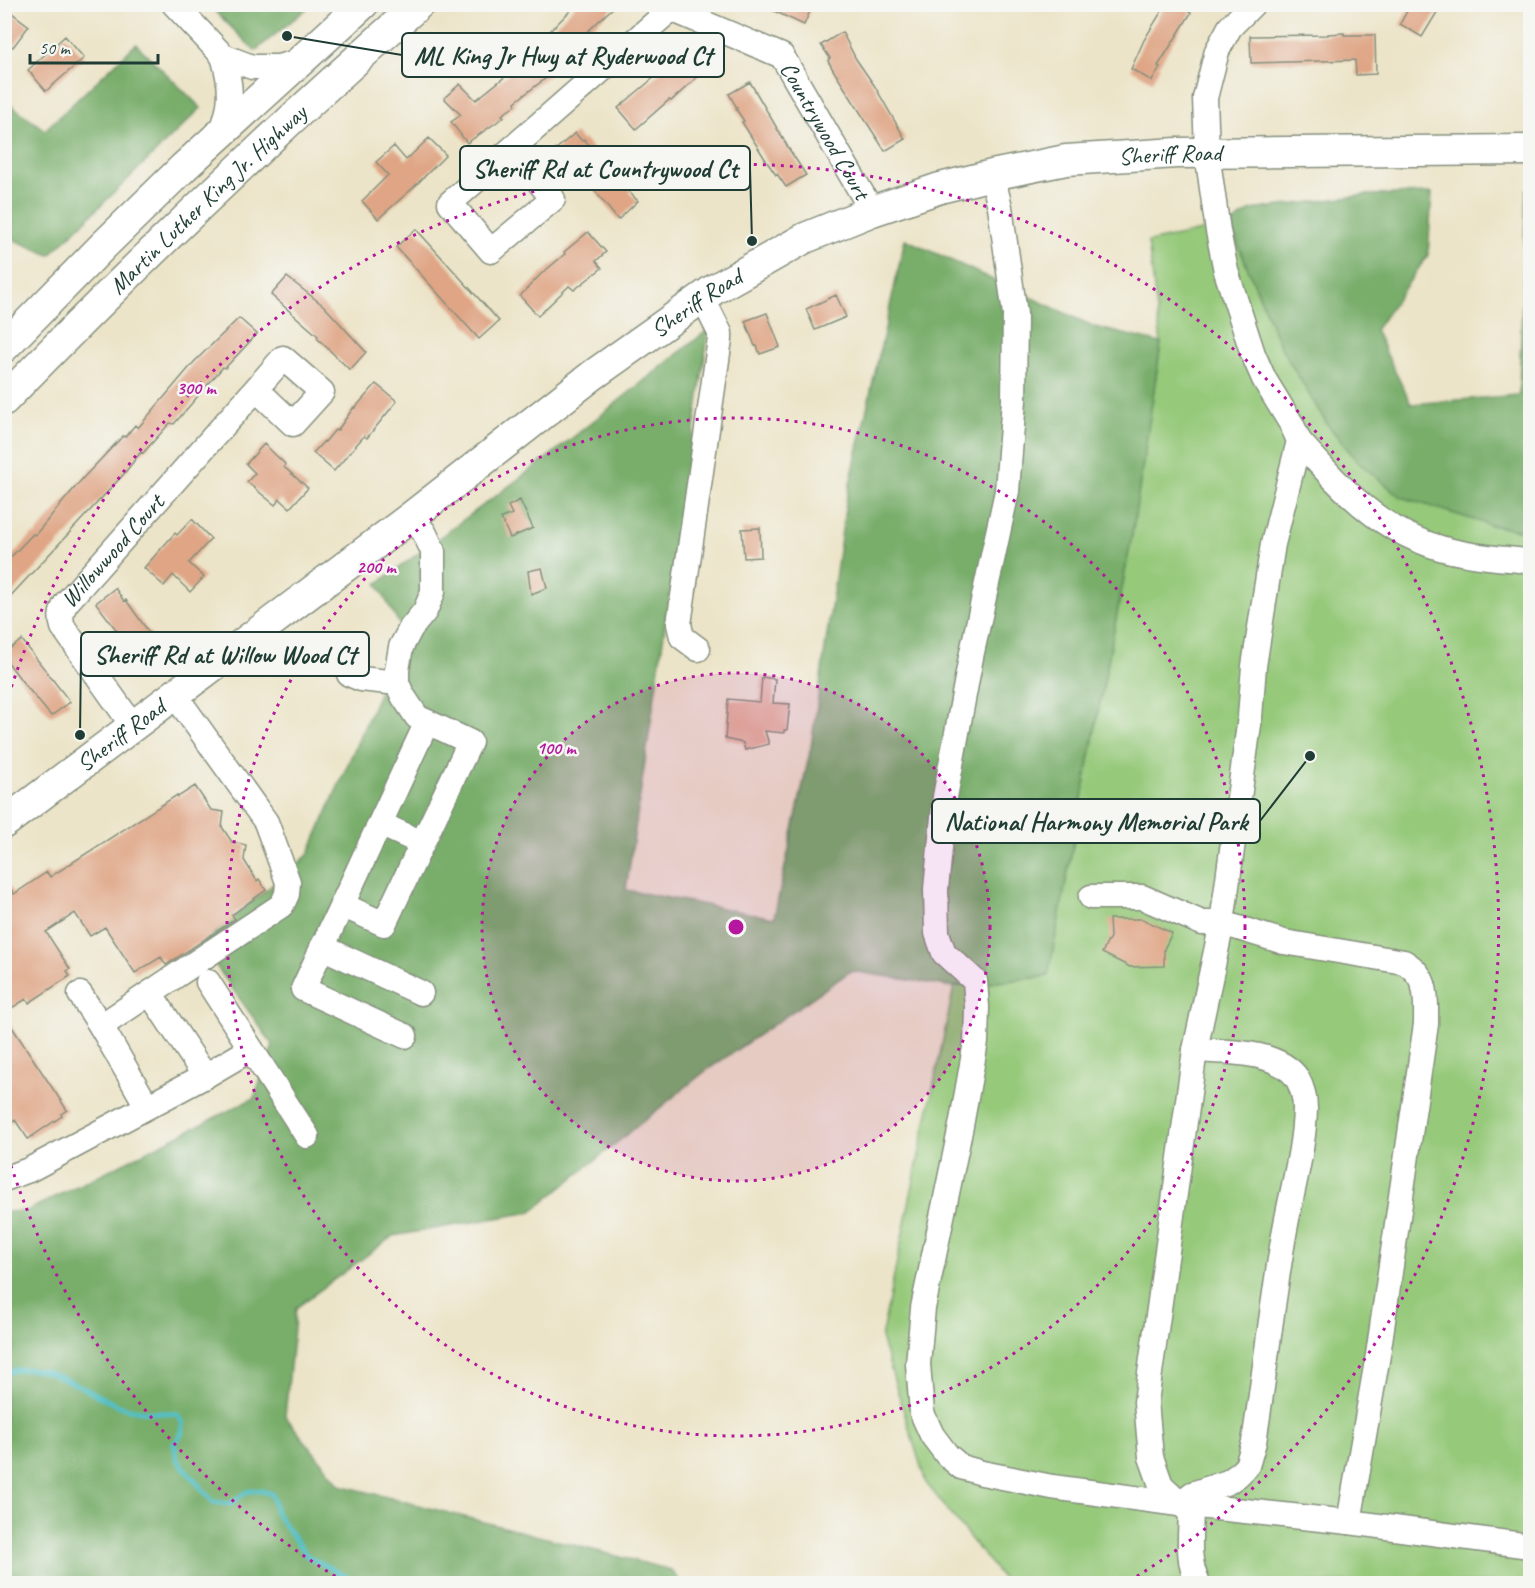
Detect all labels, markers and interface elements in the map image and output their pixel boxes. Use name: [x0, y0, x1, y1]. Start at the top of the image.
scale bar: [30, 27, 158, 65]
callout: ML King Jr Hwy at Ryderwood Ct: [402, 33, 724, 77]
text: 50 m: [39, 37, 72, 59]
text: ML King Jr Hwy at Ryderwood Ct: [414, 39, 716, 72]
street label: Countrywood Court: [774, 56, 878, 206]
street label: Martin Luther King Jr. Highway: [103, 97, 314, 301]
street label: Sheriff Road: [1117, 138, 1225, 172]
callout: Sheriff Rd at Countrywood Ct: [460, 146, 750, 190]
text: Sheriff Rd at Countrywood Ct: [472, 152, 741, 185]
street label: Sheriff Road: [645, 260, 750, 344]
text: 300 m: [177, 377, 217, 399]
street label: Willowwood Court: [54, 486, 172, 614]
text: 200 m: [357, 556, 397, 578]
callout: Sheriff Rd at Willow Wood Ct: [81, 632, 369, 676]
text: Sheriff Rd at Willow Wood Ct: [94, 638, 361, 671]
street label: Sheriff Road: [70, 690, 174, 778]
text: 100 m: [537, 737, 577, 759]
callout: National Harmony Memorial Park: [932, 799, 1260, 843]
text: National Harmony Memorial Park: [944, 805, 1250, 838]
centre of rings: [726, 917, 746, 937]

